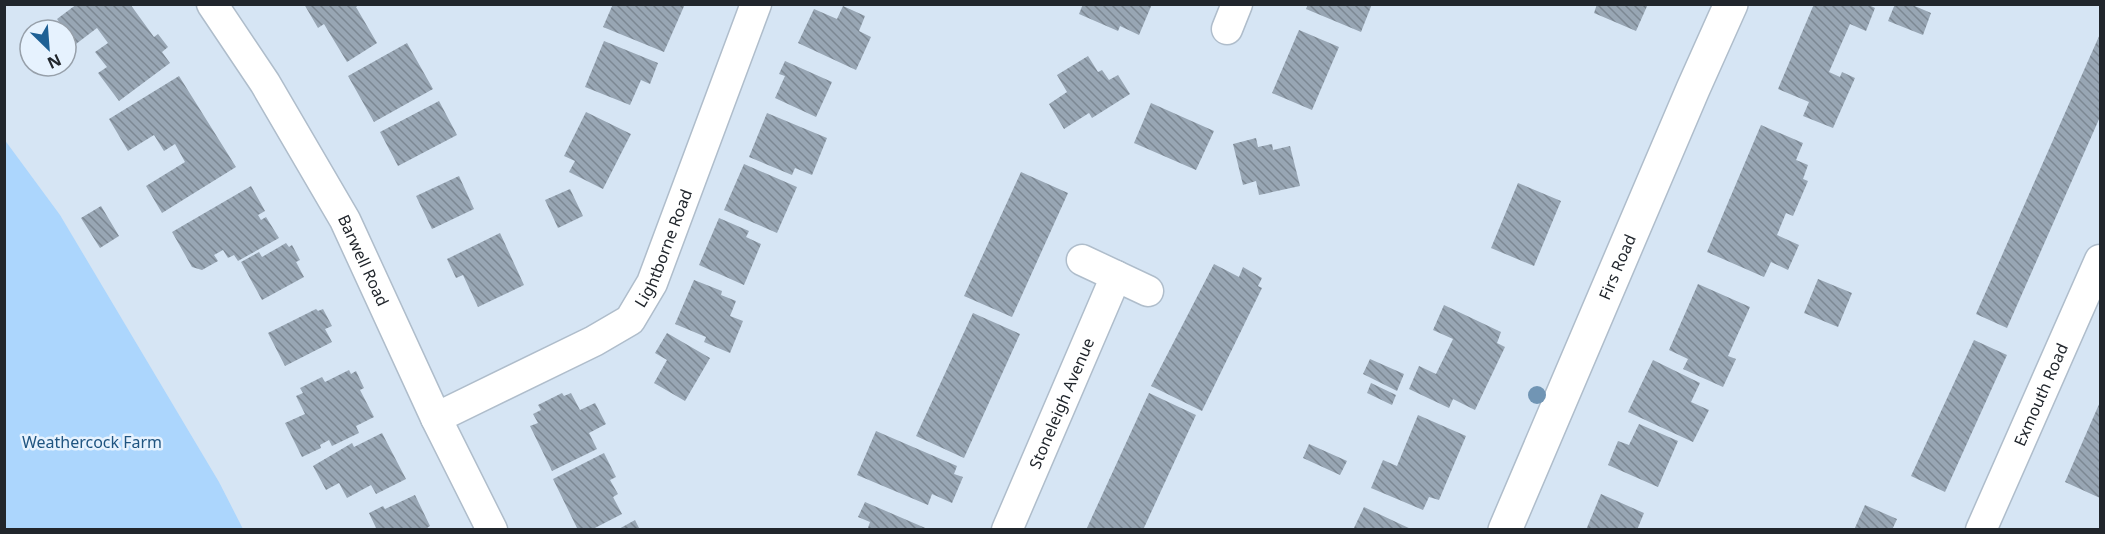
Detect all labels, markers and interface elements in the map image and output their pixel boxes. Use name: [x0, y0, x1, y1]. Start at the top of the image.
north arrow: [18, 18, 78, 78]
text: N: [44, 49, 65, 74]
street label: Lightborne Road: [629, 186, 697, 311]
street label: Barwell Road: [333, 211, 394, 310]
street label: Firs Road: [1593, 231, 1641, 303]
street label: Stoneleigh Avenue: [1024, 334, 1099, 472]
street label: Exmouth Road: [2008, 340, 2073, 449]
park label: Weathercock Farm: [22, 431, 162, 453]

